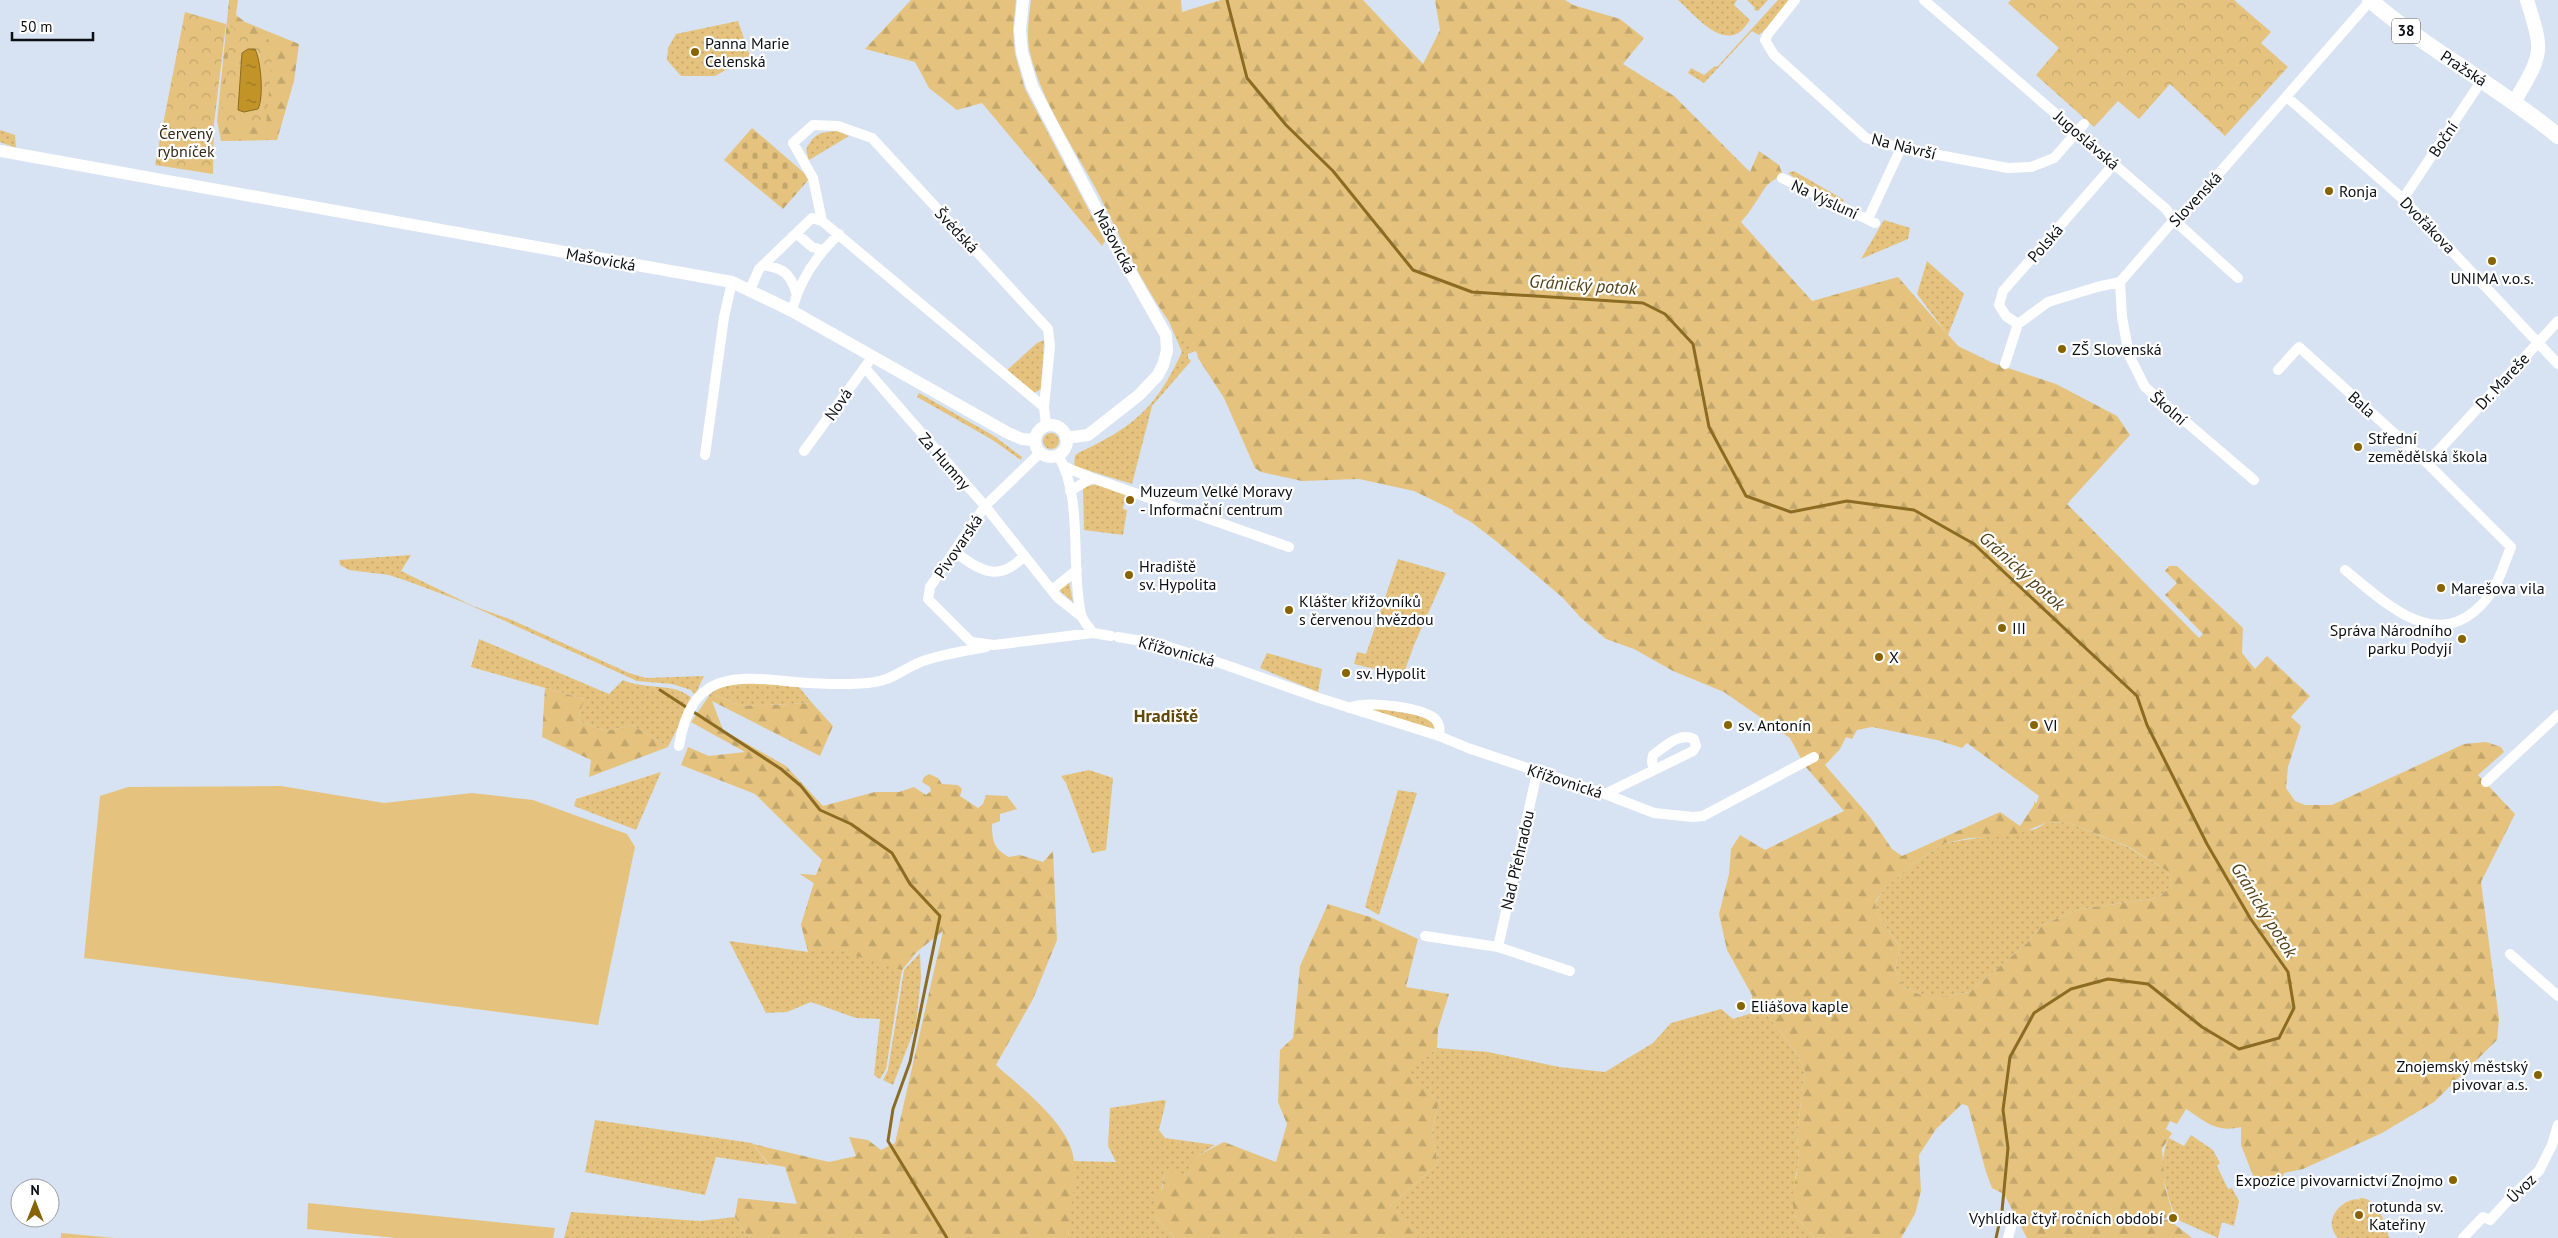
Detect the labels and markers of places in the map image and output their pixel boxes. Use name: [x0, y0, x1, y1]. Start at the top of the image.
place label: Panna Marie Celenská: [705, 33, 789, 71]
marker: Panna Marie Celenská: [689, 46, 701, 58]
place label: Ronja: [2339, 181, 2377, 201]
marker: Ronja: [2323, 185, 2335, 197]
marker: UNIMA v.o.s.: [2486, 255, 2498, 267]
place label: UNIMA v.o.s.: [2450, 268, 2534, 288]
place label: ZŠ Slovenská: [2072, 339, 2162, 359]
marker: ZŠ Slovenská: [2056, 343, 2068, 355]
place label: Střední zemědělská škola: [2368, 428, 2488, 466]
marker: Střední zemědělská škola: [2352, 441, 2364, 453]
place label: Muzeum Velké Moravy - Informační centrum: [1140, 481, 1293, 519]
marker: Muzeum Velké Moravy - Informační centrum: [1124, 494, 1136, 506]
place label: Hradiště sv. Hypolita: [1139, 556, 1217, 594]
marker: Hradiště sv. Hypolita: [1123, 569, 1135, 581]
place label: Marešova vila: [2451, 578, 2545, 598]
marker: Marešova vila: [2435, 582, 2447, 594]
place label: Klášter křižovníků s červenou hvězdou: [1299, 591, 1434, 629]
marker: Klášter křižovníků s červenou hvězdou: [1283, 604, 1295, 616]
place label: III: [2012, 618, 2026, 638]
place label: Správa Národního parku Podyjí: [2330, 620, 2452, 658]
marker: III: [1996, 622, 2008, 634]
marker: Správa Národního parku Podyjí: [2456, 633, 2468, 645]
place label: X: [1889, 647, 1899, 667]
marker: X: [1873, 651, 1885, 663]
place label: sv. Hypolit: [1356, 663, 1426, 683]
marker: sv. Hypolit: [1340, 667, 1352, 679]
place label: sv. Antonín: [1738, 715, 1811, 735]
place label: VI: [2043, 715, 2058, 735]
marker: sv. Antonín: [1722, 719, 1734, 731]
marker: VI: [2028, 719, 2040, 731]
place label: Eliášova kaple: [1751, 996, 1849, 1016]
marker: Eliášova kaple: [1735, 1000, 1747, 1012]
place label: Znojemský městský pivovar a.s.: [2396, 1056, 2529, 1094]
marker: Znojemský městský pivovar a.s.: [2532, 1069, 2544, 1081]
place label: Expozice pivovarnictví Znojmo: [2235, 1170, 2443, 1190]
marker: Expozice pivovarnictví Znojmo: [2447, 1174, 2459, 1186]
place label: rotunda sv. Kateřiny: [2369, 1196, 2443, 1234]
place label: Vyhlídka čtyř ročních období: [1968, 1208, 2163, 1228]
marker: rotunda sv. Kateřiny: [2353, 1209, 2365, 1221]
marker: Vyhlídka čtyř ročních období: [2167, 1212, 2179, 1224]

